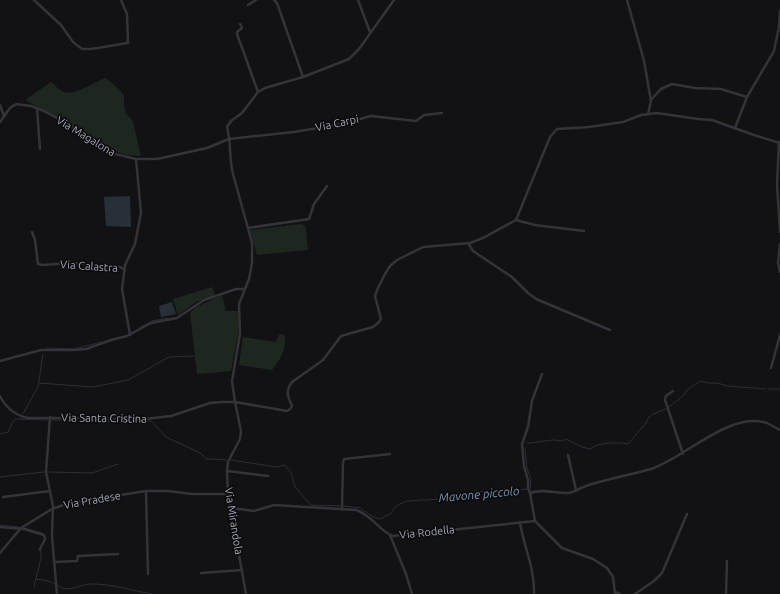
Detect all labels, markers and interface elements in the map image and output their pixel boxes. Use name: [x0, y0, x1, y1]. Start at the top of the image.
street label: Via Carpi: [314, 113, 360, 133]
street label: Via Magalona: [54, 114, 118, 158]
street label: Via Calastra: [60, 258, 118, 274]
street label: Via Santa Cristina: [61, 411, 147, 425]
water label: Mavone piccolo: [438, 484, 520, 504]
street label: Via Mirandola: [223, 487, 245, 555]
street label: Via Pradese: [62, 489, 122, 511]
street label: Via Rodella: [399, 523, 455, 541]

